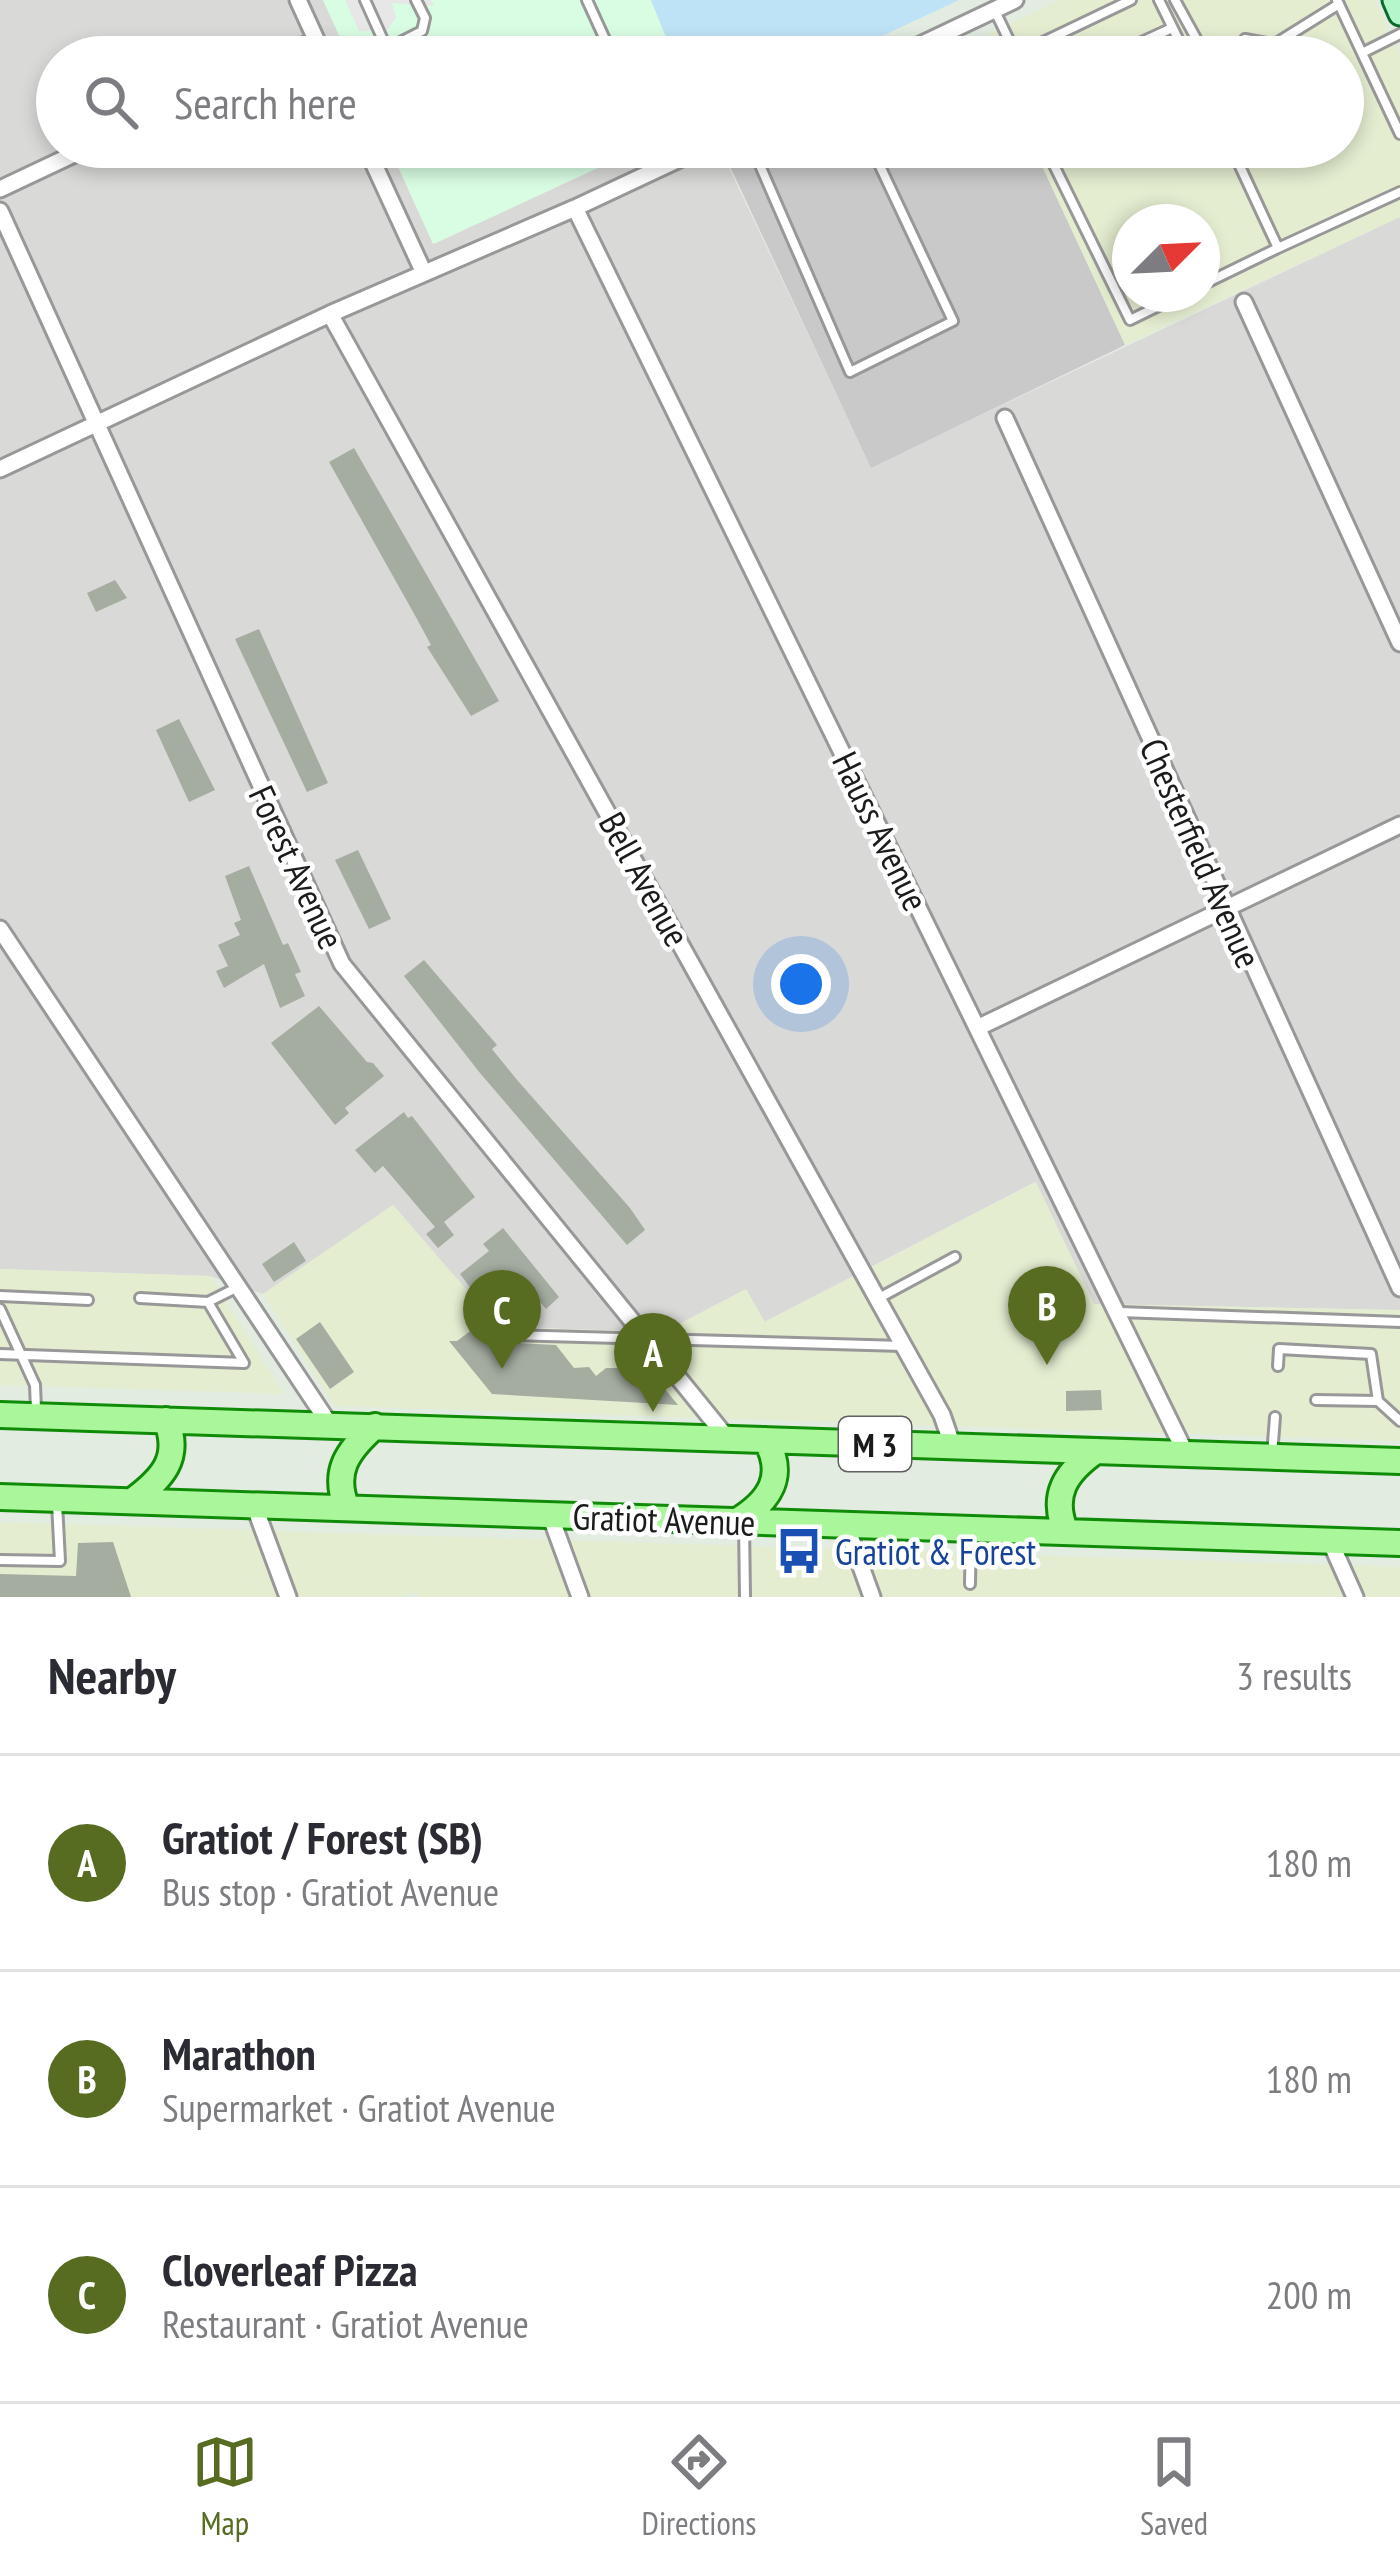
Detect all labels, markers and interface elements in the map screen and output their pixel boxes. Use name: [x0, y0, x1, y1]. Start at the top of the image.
search box: [36, 36, 1364, 168]
icon: search: [78, 69, 144, 135]
text: Search here: [174, 73, 357, 131]
north arrow: [1112, 204, 1220, 312]
street label: Chesterfield Avenue: [1130, 731, 1272, 975]
street label: Hauss Avenue: [822, 744, 940, 918]
street label: Forest Avenue: [239, 778, 355, 956]
street label: Bell Avenue: [589, 804, 701, 954]
your location: [771, 954, 831, 1014]
pin: B: [1008, 1266, 1086, 1365]
pin: C: [463, 1270, 541, 1369]
pin: A: [614, 1313, 692, 1412]
road number: M 3: [839, 1417, 911, 1471]
street label: Gratiot Avenue: [572, 1492, 756, 1546]
bus stop icon: Gratiot & Forest: [774, 1526, 824, 1576]
place label: Gratiot & Forest: [835, 1528, 1036, 1575]
text: Nearby: [48, 1642, 176, 1708]
text: 3 results: [1236, 1650, 1352, 1701]
text: Gratiot / Forest (SB): [162, 1808, 483, 1866]
text: A: [77, 1837, 97, 1888]
text: 180 m: [1266, 1837, 1352, 1888]
text: Bus stop · Gratiot Avenue: [162, 1866, 499, 1917]
text: Marathon: [162, 2024, 316, 2082]
text: B: [77, 2053, 97, 2104]
text: 180 m: [1266, 2053, 1352, 2104]
text: Supermarket · Gratiot Avenue: [162, 2082, 556, 2133]
text: Cloverleaf Pizza: [162, 2240, 418, 2298]
text: C: [78, 2269, 96, 2320]
text: 200 m: [1266, 2269, 1352, 2320]
text: Restaurant · Gratiot Avenue: [162, 2298, 529, 2349]
tab: Map: [192, 2429, 258, 2544]
tab: Directions: [642, 2429, 756, 2544]
tab: Saved: [1140, 2429, 1208, 2544]

